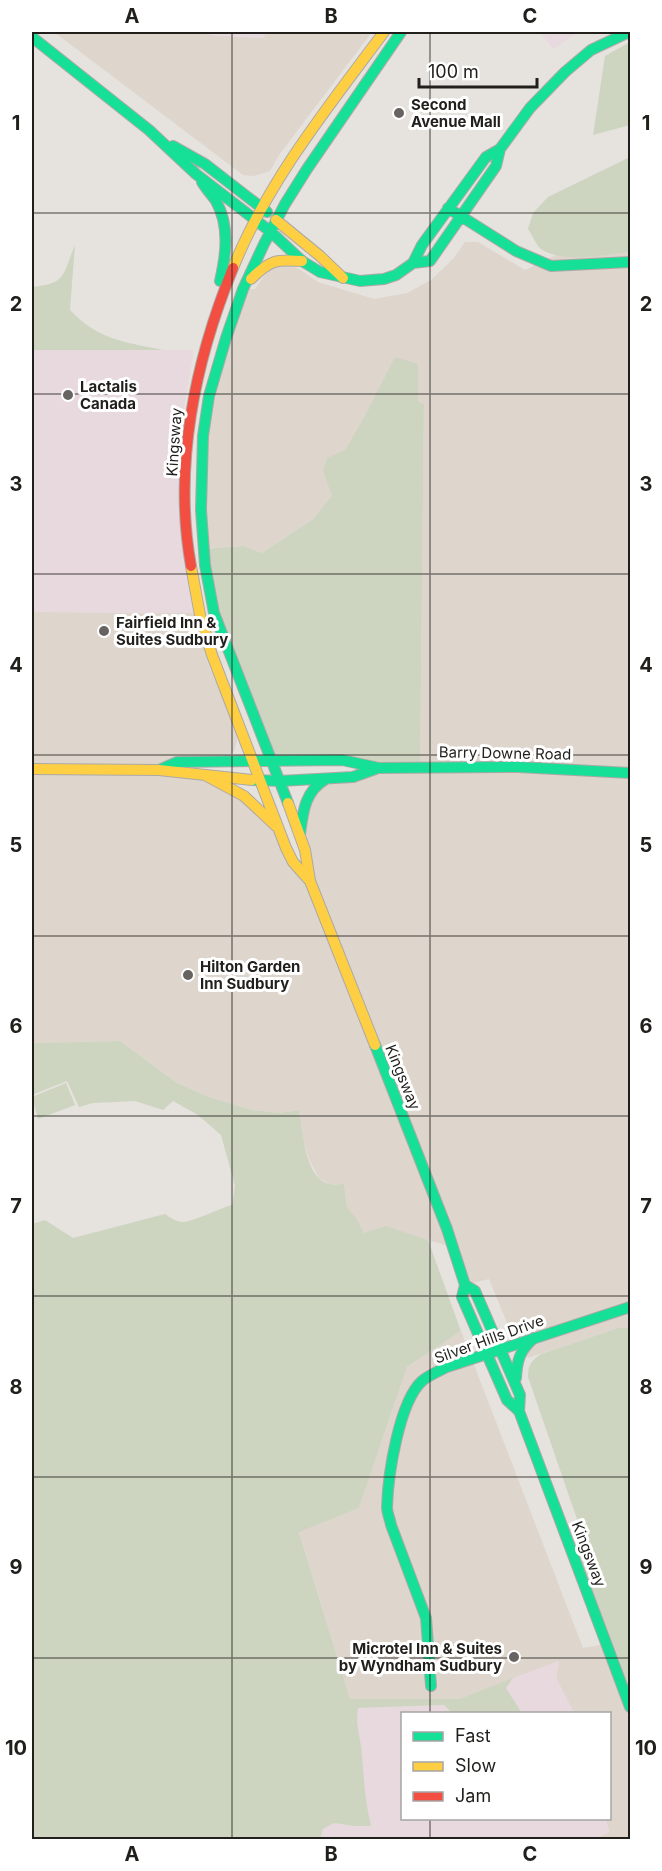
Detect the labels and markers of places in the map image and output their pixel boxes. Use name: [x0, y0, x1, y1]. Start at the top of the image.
place label: Second Avenue Mall: [411, 95, 501, 131]
marker: Second Avenue Mall: [392, 106, 406, 120]
place label: Lactalis Canada: [80, 377, 137, 413]
marker: Lactalis Canada: [61, 388, 75, 402]
place label: Fairfield Inn & Suites Sudbury: [116, 613, 228, 649]
marker: Fairfield Inn & Suites Sudbury: [97, 624, 111, 638]
place label: Hilton Garden Inn Sudbury: [200, 957, 300, 993]
marker: Hilton Garden Inn Sudbury: [181, 968, 195, 982]
place label: Microtel Inn & Suites by Wyndham Sudbury: [339, 1639, 502, 1675]
marker: Microtel Inn & Suites by Wyndham Sudbury: [507, 1650, 521, 1664]

